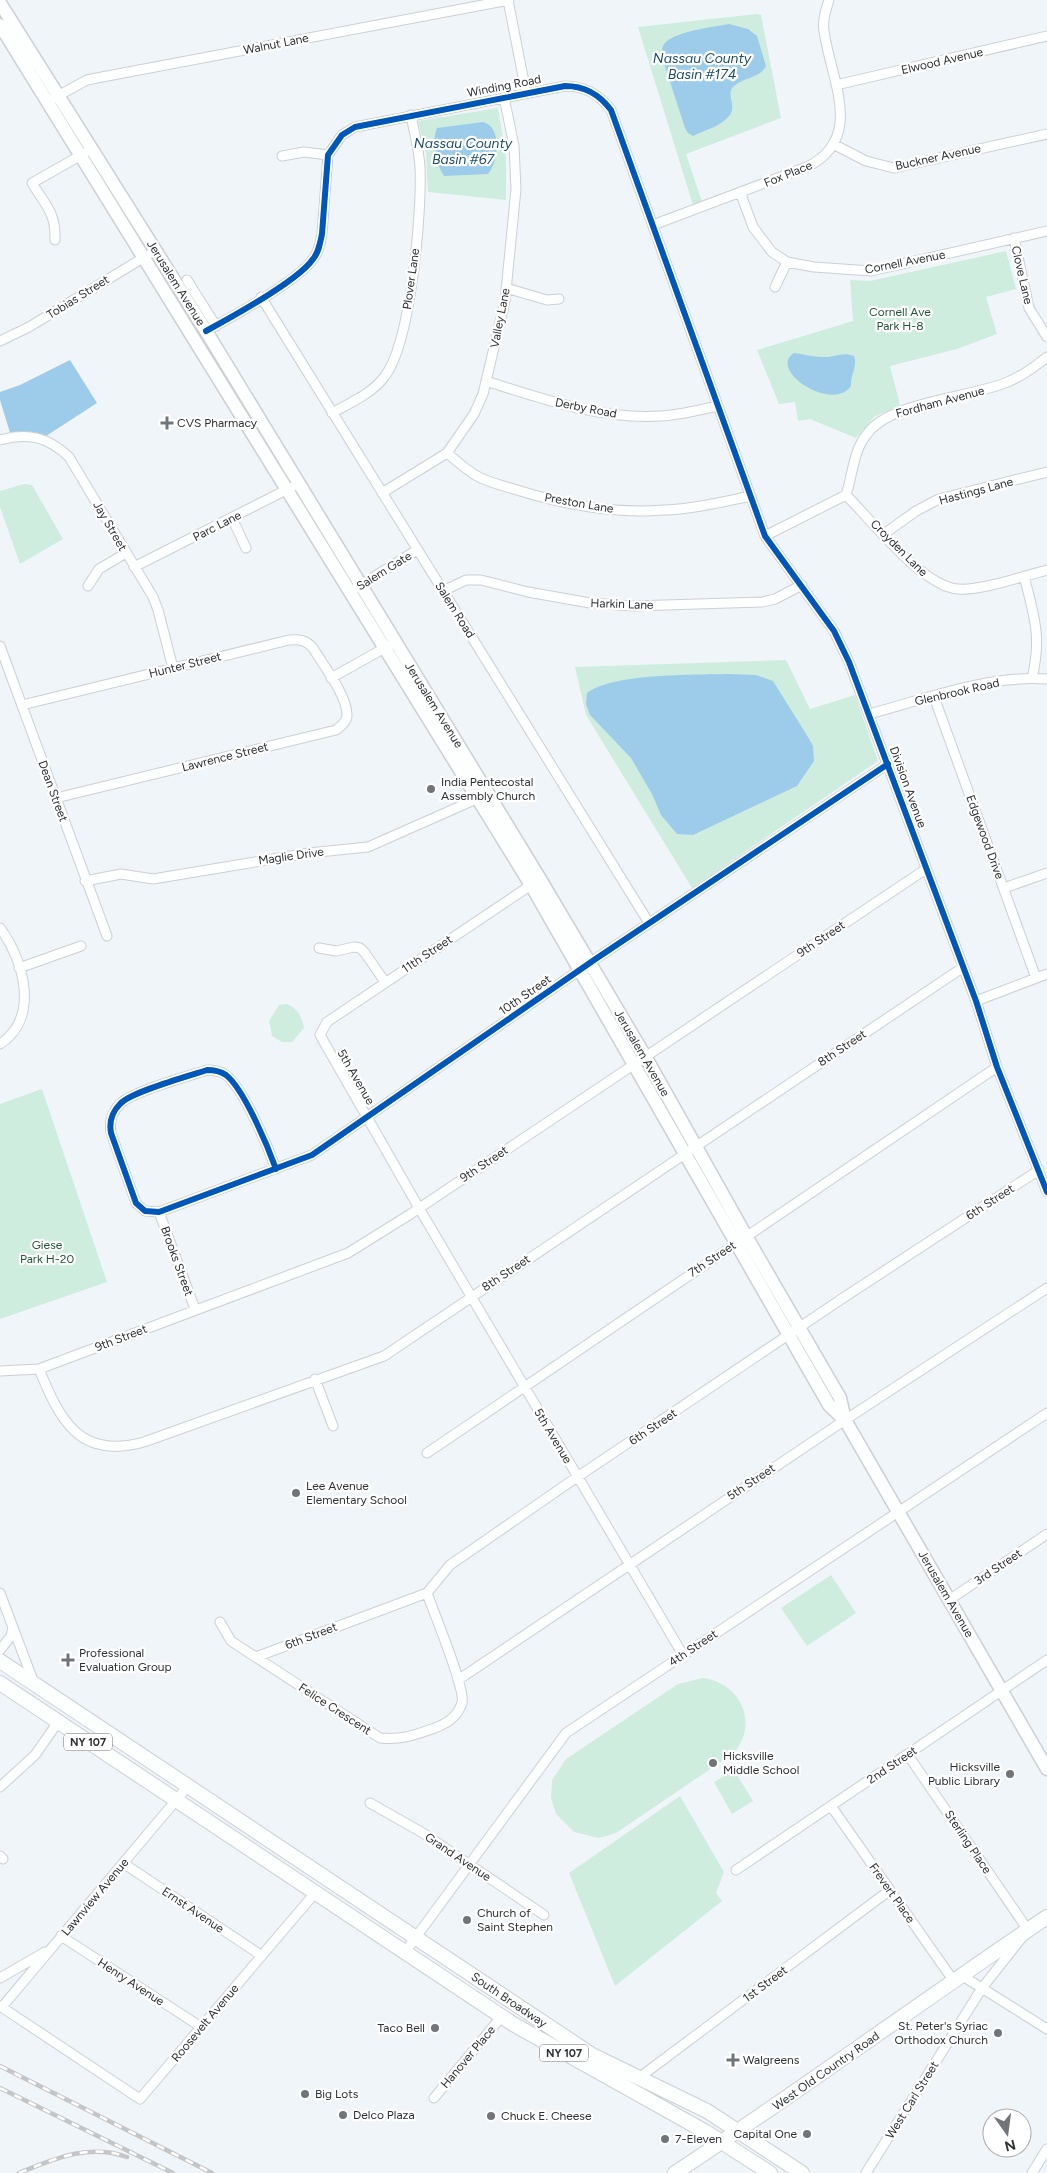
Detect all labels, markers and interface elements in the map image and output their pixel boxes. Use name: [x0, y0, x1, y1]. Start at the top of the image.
street label: Walnut Lane: [242, 31, 310, 57]
street label: Elwood Avenue: [900, 45, 985, 77]
water label: Nassau County Basin #174: [653, 50, 752, 83]
street label: Winding Road: [466, 72, 542, 100]
water label: Nassau County Basin #67: [414, 135, 513, 168]
street label: Buckner Avenue: [894, 141, 983, 173]
street label: Fox Place: [762, 158, 815, 190]
street label: Jerusalem Avenue: [144, 238, 208, 329]
street label: Clove Lane: [1009, 245, 1036, 306]
street label: Plover Lane: [400, 247, 422, 311]
street label: Cornell Avenue: [864, 247, 947, 277]
street label: Tobias Street: [44, 272, 112, 322]
street label: Valley Lane: [487, 287, 513, 349]
park label: Cornell Ave Park H-8: [869, 305, 931, 333]
street label: Fordham Avenue: [894, 383, 986, 421]
street label: Derby Road: [554, 395, 618, 421]
place label: CVS Pharmacy: [177, 416, 258, 430]
marker: CVS Pharmacy: [161, 417, 173, 429]
street label: Hastings Lane: [938, 474, 1015, 508]
street label: Preston Lane: [543, 490, 615, 516]
street label: Jay Street: [90, 499, 130, 554]
street label: Parc Lane: [191, 508, 244, 544]
street label: Croyden Lane: [868, 517, 931, 580]
street label: Salem Gate: [354, 548, 414, 593]
street label: Salem Road: [432, 579, 478, 641]
street label: Harkin Lane: [590, 596, 654, 612]
street label: Hunter Street: [147, 649, 223, 681]
street label: Jerusalem Avenue: [402, 660, 466, 751]
street label: Glenbrook Road: [913, 675, 1001, 709]
street label: Lawrence Street: [180, 739, 270, 775]
street label: Division Avenue: [887, 744, 929, 830]
street label: Dean Street: [35, 758, 71, 824]
place label: India Pentecostal Assembly Church: [441, 775, 536, 803]
marker: India Pentecostal Assembly Church: [425, 783, 437, 795]
street label: Edgewood Drive: [963, 793, 1007, 881]
street label: Maglie Drive: [257, 844, 325, 868]
street label: 9th Street: [794, 918, 848, 960]
street label: 11th Street: [399, 932, 455, 976]
street label: 10th Street: [496, 972, 554, 1018]
street label: Jerusalem Avenue: [611, 1007, 673, 1099]
street label: 8th Street: [815, 1027, 869, 1069]
street label: 5th Avenue: [335, 1047, 378, 1108]
street label: 9th Street: [457, 1143, 511, 1185]
street label: 6th Street: [963, 1181, 1017, 1223]
street label: Brooks Street: [158, 1224, 196, 1298]
park label: Giese Park H-20: [20, 1238, 74, 1266]
street label: 7th Street: [686, 1238, 739, 1280]
street label: 8th Street: [479, 1252, 533, 1294]
street label: 9th Street: [93, 1322, 149, 1354]
street label: 5th Avenue: [531, 1406, 575, 1466]
street label: 6th Street: [626, 1406, 680, 1448]
street label: 5th Street: [724, 1461, 778, 1503]
place label: Lee Avenue Elementary School: [306, 1479, 407, 1507]
marker: Lee Avenue Elementary School: [290, 1487, 302, 1499]
street label: 3rd Street: [972, 1546, 1025, 1588]
street label: Jerusalem Avenue: [915, 1548, 977, 1640]
street label: 6th Street: [283, 1620, 339, 1652]
street label: 4th Street: [666, 1626, 720, 1669]
place label: Professional Evaluation Group: [79, 1646, 172, 1674]
marker: Professional Evaluation Group: [61, 1653, 75, 1667]
street label: Felice Crescent: [296, 1680, 374, 1738]
road number: NY 107: [64, 1734, 112, 1750]
street label: 2nd Street: [864, 1743, 920, 1787]
place label: Hicksville Middle School: [723, 1749, 799, 1777]
marker: Hicksville Middle School: [707, 1757, 719, 1769]
place label: Hicksville Public Library: [928, 1760, 1001, 1788]
marker: Hicksville Public Library: [1004, 1768, 1016, 1780]
street label: Sterling Place: [942, 1808, 995, 1877]
street label: Grand Avenue: [422, 1830, 494, 1884]
street label: Lawnview Avenue: [59, 1855, 132, 1939]
street label: Frevert Place: [866, 1860, 918, 1926]
street label: Ernst Avenue: [159, 1884, 227, 1936]
place label: Church of Saint Stephen: [477, 1906, 553, 1934]
marker: Church of Saint Stephen: [461, 1914, 473, 1926]
street label: Henry Avenue: [95, 1955, 167, 2009]
street label: 1st Street: [740, 1963, 790, 2005]
street label: South Broadway: [468, 1969, 550, 2031]
street label: Roosevelt Avenue: [169, 1981, 242, 2065]
place label: St. Peter's Syriac Orthodox Church: [895, 2019, 989, 2047]
place label: Taco Bell: [377, 2021, 425, 2035]
marker: Taco Bell: [429, 2022, 441, 2034]
street label: Hanover Place: [438, 2023, 498, 2091]
marker: St. Peter's Syriac Orthodox Church: [992, 2027, 1004, 2039]
street label: West Old Country Road: [770, 2029, 882, 2113]
road number: NY 107: [540, 2045, 588, 2062]
place label: Walgreens: [743, 2053, 800, 2067]
marker: Walgreens: [727, 2054, 739, 2066]
street label: West Carl Street: [883, 2058, 942, 2141]
place label: Big Lots: [315, 2087, 359, 2101]
marker: Big Lots: [299, 2088, 311, 2100]
place label: Delco Plaza: [353, 2108, 415, 2122]
north arrow: [982, 2108, 1032, 2158]
marker: Delco Plaza: [337, 2109, 349, 2121]
place label: Chuck E. Cheese: [501, 2109, 592, 2123]
marker: Chuck E. Cheese: [485, 2110, 497, 2122]
place label: Capital One: [734, 2127, 797, 2141]
marker: Capital One: [801, 2128, 813, 2140]
place label: 7-Eleven: [675, 2132, 722, 2146]
marker: 7-Eleven: [659, 2133, 671, 2145]
text: N: [1003, 2136, 1017, 2155]

